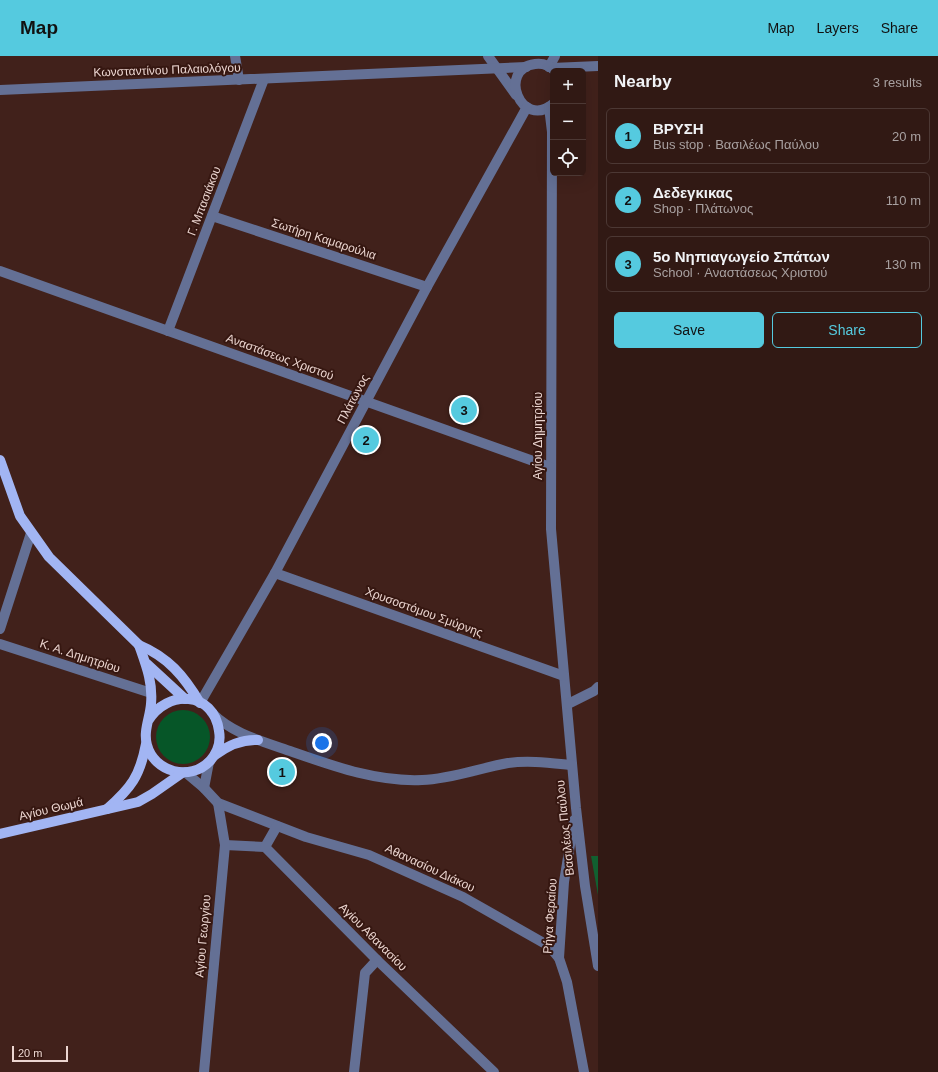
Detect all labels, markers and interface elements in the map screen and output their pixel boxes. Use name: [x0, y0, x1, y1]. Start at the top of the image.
text: Map: [20, 17, 58, 38]
text: Map: [767, 20, 795, 36]
text: Layers: [817, 20, 859, 36]
text: Share: [881, 20, 918, 36]
street label: Κωνσταντίνου Παλαιολόγου: [93, 60, 241, 80]
map controls: [550, 68, 586, 176]
button: +: [550, 68, 586, 104]
text: Nearby: [614, 72, 672, 91]
text: 3 results: [873, 75, 922, 90]
button: −: [550, 104, 586, 140]
text: ΒΡΥΣΗ: [653, 120, 704, 137]
text: 1: [624, 129, 632, 144]
text: 20 m: [892, 129, 921, 144]
text: Bus stop · Βασιλέως Παύλου: [653, 137, 819, 152]
button: locate: [550, 140, 586, 176]
street label: Γ. Μπασιάκου: [184, 164, 224, 238]
text: Δεδεγκικας: [653, 184, 733, 201]
text: 2: [624, 193, 632, 208]
text: 110 m: [886, 193, 921, 208]
text: Shop · Πλάτωνος: [653, 201, 753, 216]
street label: Σωτήρη Καμαρούλια: [270, 215, 378, 263]
text: 5ο Νηπιαγωγείο Σπάτων: [653, 248, 830, 265]
text: 3: [624, 257, 632, 272]
text: 130 m: [885, 257, 921, 272]
text: School · Αναστάσεως Χριστού: [653, 265, 827, 280]
button: Save: [614, 312, 764, 348]
button: Share: [772, 312, 922, 348]
street label: Αναστάσεως Χριστού: [224, 331, 336, 383]
street label: Πλάτωνος: [334, 372, 372, 426]
street label: Αγίου Δημητρίου: [531, 392, 545, 480]
pin: 3: [451, 395, 477, 425]
pin: 2: [353, 425, 379, 455]
street label: Χρυσοστόμου Σμύρνης: [363, 584, 485, 640]
street label: Κ. Α. Δημητρίου: [38, 636, 122, 676]
your location: [312, 733, 332, 753]
pin: 1: [269, 757, 295, 787]
street label: Βασιλέως Παύλου: [553, 779, 577, 877]
street label: Αγίου Θωμά: [17, 795, 85, 823]
street label: Αθανασίου Διάκου: [383, 841, 477, 895]
street label: Ρήγα Φεραίου: [540, 878, 560, 954]
street label: Αγίου Γεωργίου: [192, 894, 214, 978]
street label: Αγίου Αθανασίου: [336, 900, 410, 974]
scale bar: [12, 1044, 68, 1063]
text: 20 m: [18, 1047, 42, 1059]

